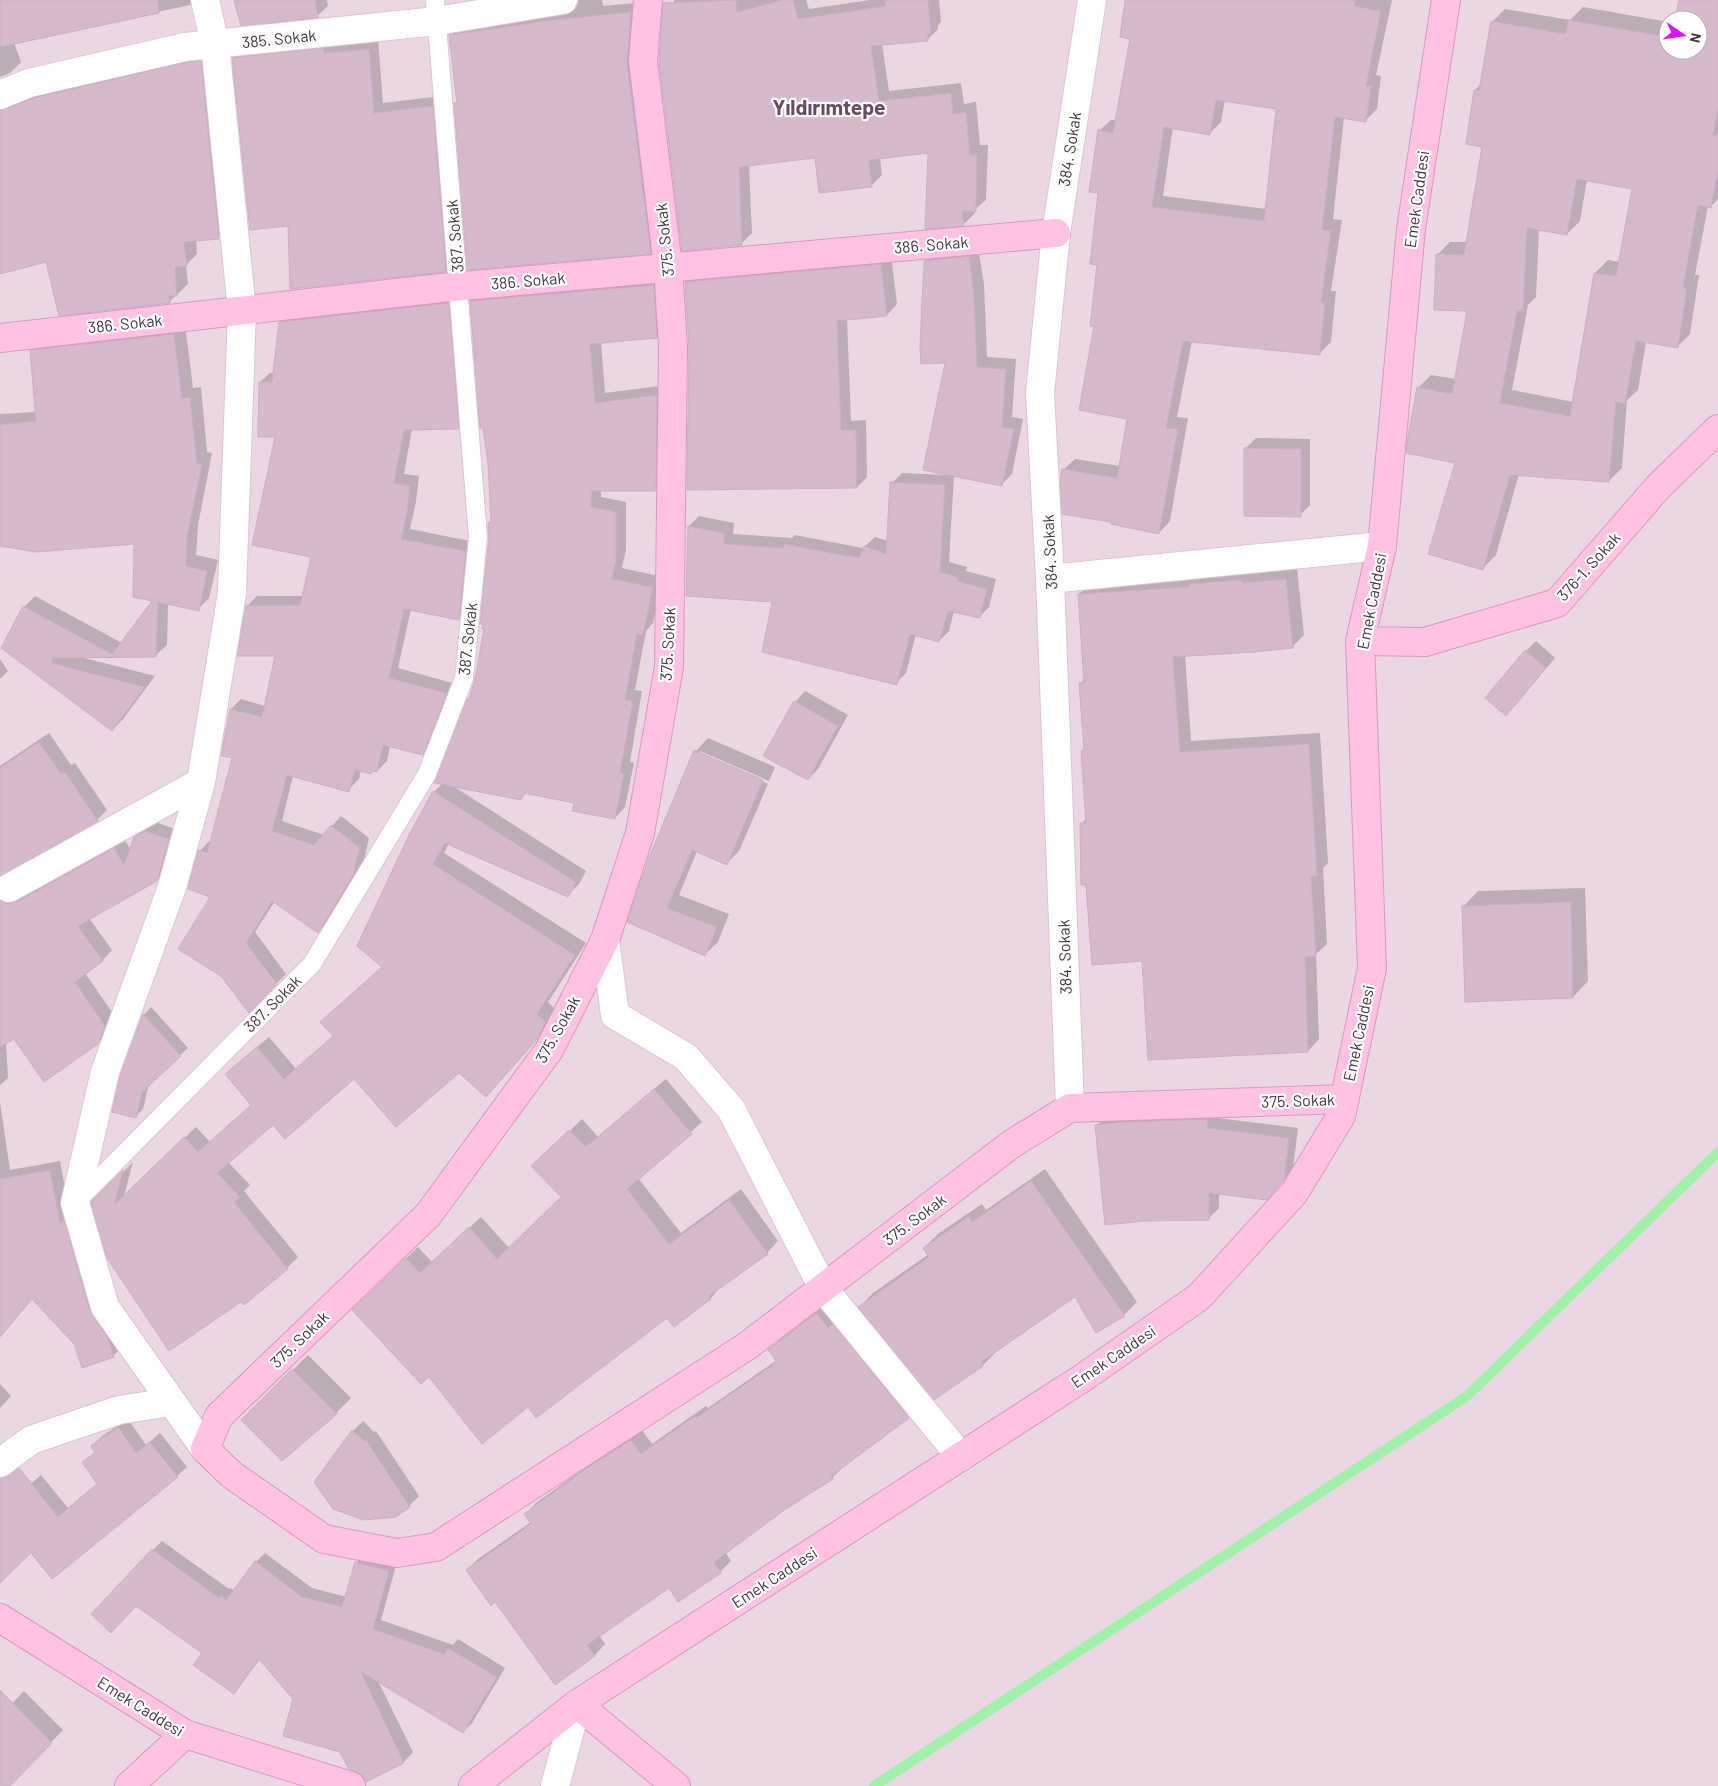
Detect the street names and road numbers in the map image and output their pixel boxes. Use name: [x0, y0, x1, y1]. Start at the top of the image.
street label: 385. Sokak: [241, 25, 317, 51]
street label: 384. Sokak: [1054, 110, 1084, 188]
street label: Emek Caddesi: [1400, 149, 1432, 249]
street label: 387. Sokak: [441, 199, 467, 273]
street label: 375. Sokak: [651, 202, 677, 278]
street label: 386. Sokak: [893, 231, 969, 257]
street label: 386. Sokak: [490, 267, 566, 293]
street label: 386. Sokak: [87, 310, 163, 336]
street label: 384. Sokak: [1038, 514, 1060, 590]
street label: 376-1. Sokak: [1552, 528, 1624, 604]
street label: Emek Caddesi: [1352, 551, 1390, 651]
street label: 387. Sokak: [454, 602, 480, 676]
street label: 375. Sokak: [656, 607, 678, 681]
street label: 384. Sokak: [1053, 919, 1075, 995]
street label: 387. Sokak: [239, 970, 305, 1036]
street label: Emek Caddesi: [1339, 983, 1377, 1083]
street label: 375. Sokak: [531, 992, 583, 1066]
street label: 375. Sokak: [1261, 1089, 1335, 1111]
street label: 375. Sokak: [879, 1189, 949, 1249]
street label: 375. Sokak: [266, 1307, 332, 1371]
street label: Emek Caddesi: [1067, 1321, 1159, 1391]
street label: Emek Caddesi: [728, 1542, 820, 1612]
street label: Emek Caddesi: [94, 1672, 188, 1740]

